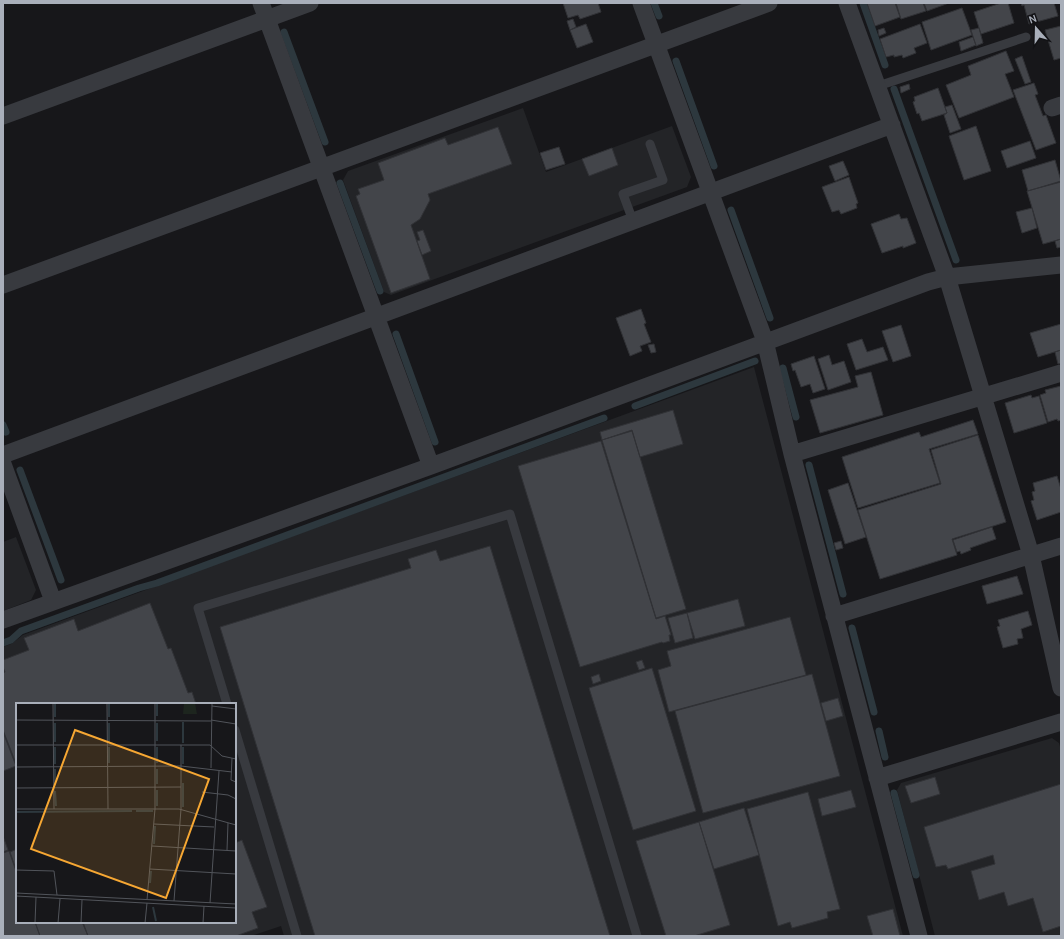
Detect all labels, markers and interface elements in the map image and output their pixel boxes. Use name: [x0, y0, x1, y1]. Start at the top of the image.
north arrow: [1016, 8, 1056, 48]
text: N: [1027, 12, 1039, 27]
inset map: [16, 703, 236, 923]

